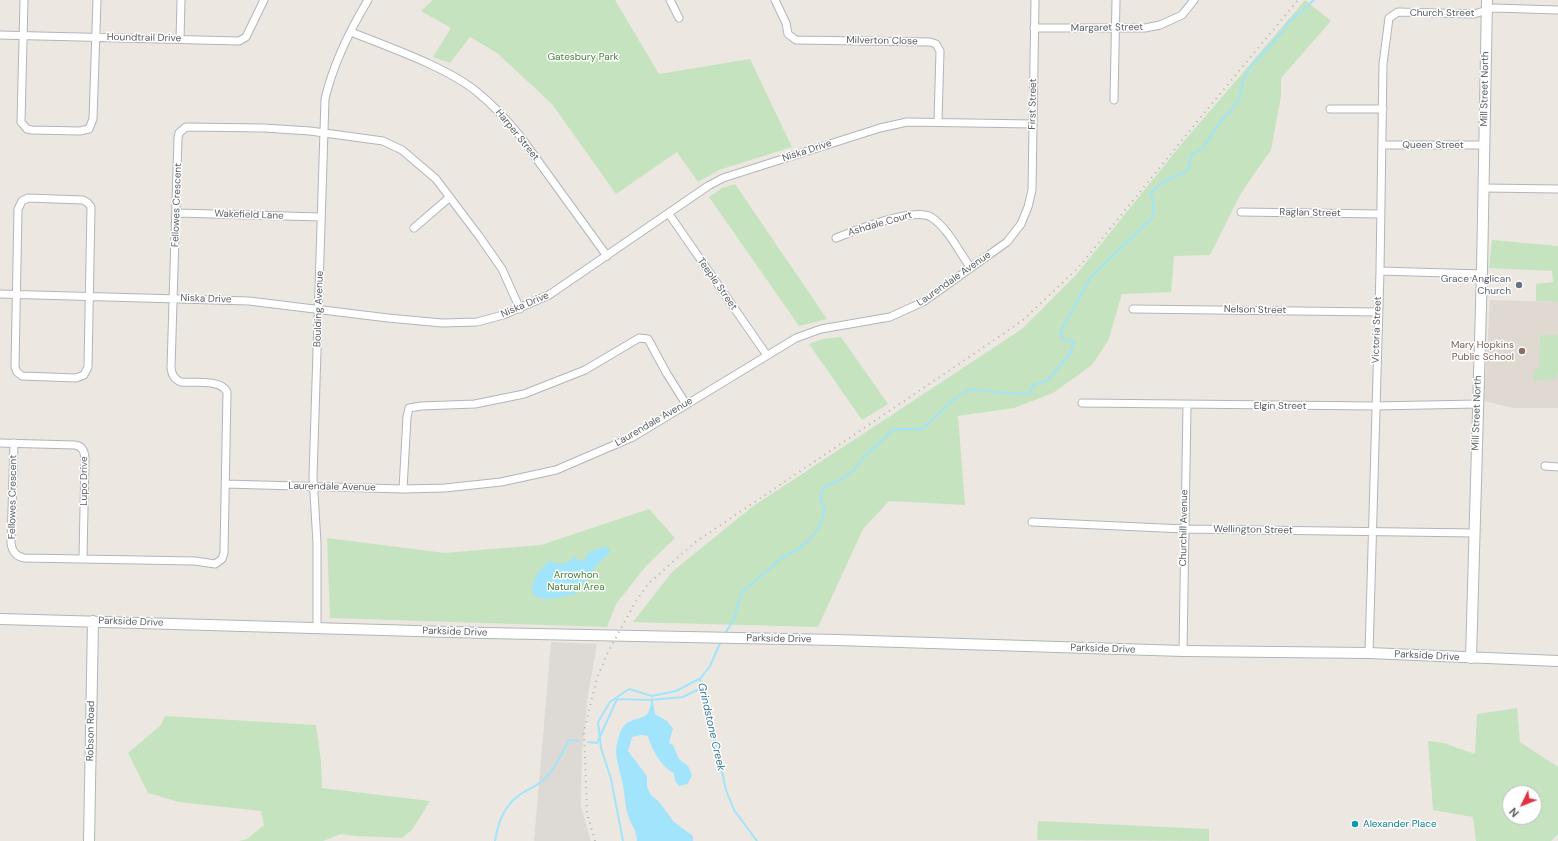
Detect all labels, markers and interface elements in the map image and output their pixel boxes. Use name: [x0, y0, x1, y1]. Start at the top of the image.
street label: Church Street: [1410, 7, 1474, 19]
street label: Margaret Street: [1071, 21, 1143, 35]
street label: Houndtrail Drive: [107, 31, 181, 45]
street label: Milverton Close: [846, 34, 918, 48]
park label: Gatesbury Park: [547, 51, 619, 63]
street label: Mill Street North: [1478, 51, 1492, 127]
street label: First Street: [1027, 78, 1039, 130]
street label: Harper Street: [493, 107, 541, 163]
street label: Niska Drive: [781, 137, 833, 165]
street label: Queen Street: [1402, 139, 1464, 151]
street label: Fellowes Crescent: [170, 163, 184, 247]
street label: Raglan Street: [1279, 206, 1341, 220]
street label: Wakefield Lane: [214, 208, 284, 222]
street label: Ashdale Court: [847, 209, 913, 239]
street label: Laurendale Avenue: [915, 249, 993, 309]
street label: Teeple Street: [695, 255, 739, 313]
street label: Boulding Avenue: [312, 271, 326, 347]
place label: Grace Anglican Church: [1441, 273, 1511, 296]
marker: Grace Anglican Church: [1514, 280, 1524, 290]
street label: Niska Drive: [499, 289, 551, 321]
street label: Niska Drive: [180, 292, 232, 306]
street label: Victoria Street: [1370, 296, 1384, 364]
street label: Nelson Street: [1224, 303, 1286, 317]
place label: Mary Hopkins Public School: [1451, 339, 1514, 362]
marker: Mary Hopkins Public School: [1517, 346, 1527, 356]
street label: Mill Street North: [1470, 375, 1484, 451]
street label: Laurendale Avenue: [613, 395, 695, 449]
street label: Elgin Street: [1254, 400, 1306, 412]
street label: Fellowes Crescent: [6, 455, 20, 539]
street label: Lupo Drive: [78, 456, 90, 506]
street label: Laurendale Avenue: [288, 480, 376, 494]
street label: Churchill Avenue: [1177, 489, 1191, 567]
street label: Wellington Street: [1213, 523, 1293, 537]
park label: Arrowhon Natural Area: [547, 569, 605, 592]
street label: Parkside Drive: [98, 615, 164, 629]
street label: Parkside Drive: [422, 625, 488, 639]
street label: Parkside Drive: [746, 632, 812, 646]
street label: Parkside Drive: [1070, 642, 1136, 656]
street label: Parkside Drive: [1394, 648, 1460, 664]
water label: Grindstone Creek: [694, 682, 728, 772]
street label: Robson Road: [84, 701, 98, 761]
north arrow: [1502, 785, 1542, 825]
text: N: [1506, 805, 1522, 820]
place label: Alexander Place: [1363, 818, 1437, 830]
marker: Alexander Place: [1350, 819, 1360, 829]

